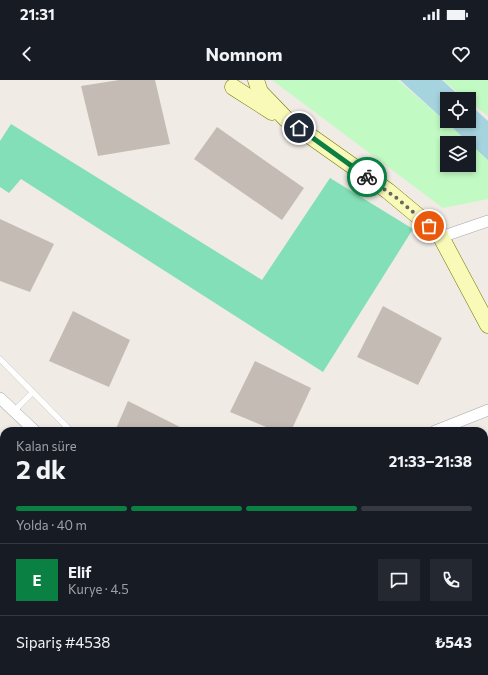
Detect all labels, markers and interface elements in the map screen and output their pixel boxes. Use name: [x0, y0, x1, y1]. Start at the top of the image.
text: 21:31: [20, 5, 55, 23]
icon: back: [16, 43, 38, 65]
text: Nomnom: [206, 43, 282, 65]
icon: heart: [450, 43, 472, 65]
map controls: [440, 92, 476, 172]
button: locate: [440, 92, 476, 128]
pin: [282, 111, 316, 145]
icon: home: [288, 117, 310, 139]
button: layers: [440, 136, 476, 172]
courier: [347, 157, 387, 197]
icon: bike: [356, 166, 378, 188]
pin: [412, 209, 446, 243]
icon: bag: [418, 215, 440, 237]
text: Kalan süre: [16, 438, 77, 454]
text: 21:33–21:38: [389, 452, 472, 470]
text: 2 dk: [16, 453, 66, 484]
text: Yolda · 40 m: [16, 517, 87, 533]
button: chat: [378, 559, 420, 601]
button: phone: [430, 559, 472, 601]
text: Elif: [68, 563, 91, 581]
text: E: [33, 571, 41, 589]
text: Kurye · 4.5: [68, 581, 129, 597]
text: Sipariş #4538: [16, 633, 110, 651]
text: ₺543: [435, 633, 472, 651]

